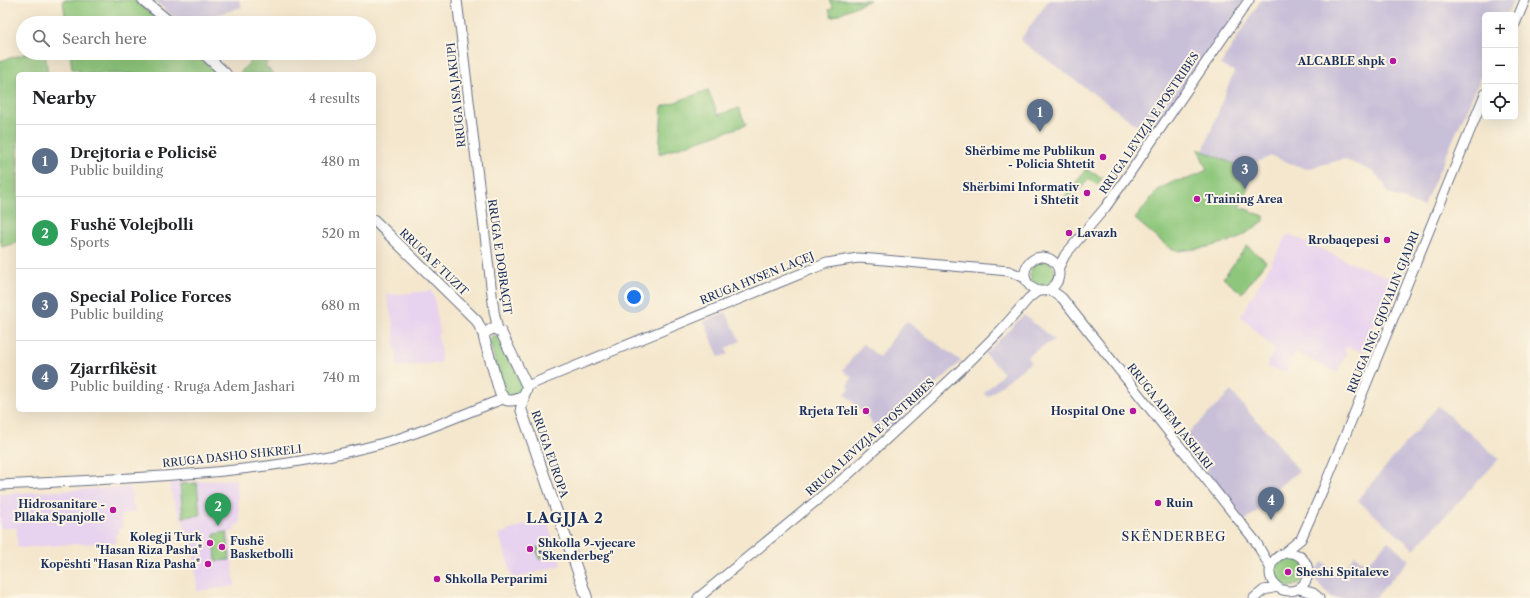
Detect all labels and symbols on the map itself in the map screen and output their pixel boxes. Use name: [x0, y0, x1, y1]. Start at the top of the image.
street label: RRUGA ISA JAKUPI: [444, 42, 468, 148]
street label: RRUGA LEVIZJA E POSTRIBES: [1096, 49, 1202, 197]
place label: ALCABLE shpk: [1297, 54, 1386, 68]
marker: ALCABLE shpk: [1388, 56, 1398, 66]
pin: 1: [1027, 99, 1053, 132]
place label: Shërbime me Publikun - Policia Shtetit: [965, 144, 1096, 171]
marker: Shërbime me Publikun - Policia Shtetit: [1098, 152, 1108, 162]
pin: 3: [1232, 156, 1258, 189]
place label: Shërbimi Informativ i Shtetit: [962, 180, 1080, 207]
marker: Shërbimi Informativ i Shtetit: [1082, 188, 1092, 198]
place label: Training Area: [1205, 192, 1284, 206]
marker: Training Area: [1192, 194, 1202, 204]
street label: RRUGA E DOBRAÇIT: [485, 198, 515, 316]
street label: RRUGA E TUZIT: [397, 226, 472, 299]
place label: Lavazh: [1077, 226, 1118, 240]
marker: Lavazh: [1064, 228, 1074, 238]
street label: RRUGA ING. GJOVALIN GJADRI: [1344, 229, 1422, 395]
place label: Rrobaqepesi: [1308, 233, 1379, 247]
marker: Rrobaqepesi: [1382, 235, 1392, 245]
street label: RRUGA HYSEN LAÇEJ: [698, 249, 816, 307]
your location: [624, 287, 644, 307]
street label: RRUGA ADEM JASHARI: [1124, 360, 1216, 472]
street label: RRUGA LEVIZJA E POSTRIBES: [803, 375, 937, 499]
place label: Rrjeta Teli: [799, 404, 858, 418]
place label: Hospital One: [1051, 404, 1125, 418]
marker: Rrjeta Teli: [861, 406, 871, 416]
marker: Hospital One: [1128, 406, 1138, 416]
street label: RRUGA EUROPA: [528, 408, 572, 500]
street label: RRUGA DASHO SHKRELI: [162, 442, 302, 470]
pin: 4: [1258, 487, 1284, 520]
pin: 2: [205, 493, 231, 526]
place label: Ruin: [1166, 496, 1194, 510]
place label: Hidrosanitare - Pllaka Spanjolle: [14, 497, 105, 524]
marker: Ruin: [1153, 498, 1163, 508]
marker: Hidrosanitare - Pllaka Spanjolle: [108, 505, 118, 515]
district label: LAGJJA 2: [526, 508, 604, 527]
district label: SKËNDERBEG: [1122, 528, 1226, 544]
place label: Kolegji Turk "Hasan Riza Pasha": [96, 530, 203, 557]
place label: Fushë Basketbolli: [230, 534, 293, 561]
place label: Shkolla 9-vjecare "Skenderbeg": [538, 536, 636, 563]
marker: Kolegji Turk "Hasan Riza Pasha": [205, 538, 215, 548]
marker: Fushë Basketbolli: [217, 542, 227, 552]
marker: Shkolla 9-vjecare "Skenderbeg": [525, 544, 535, 554]
place label: Kopështi "Hasan Riza Pasha": [41, 557, 200, 571]
marker: Kopështi "Hasan Riza Pasha": [203, 559, 213, 569]
place label: Sheshi Spitaleve: [1296, 565, 1389, 579]
marker: Sheshi Spitaleve: [1283, 567, 1293, 577]
place label: Shkolla Perparimi: [445, 572, 547, 586]
marker: Shkolla Perparimi: [432, 574, 442, 584]

